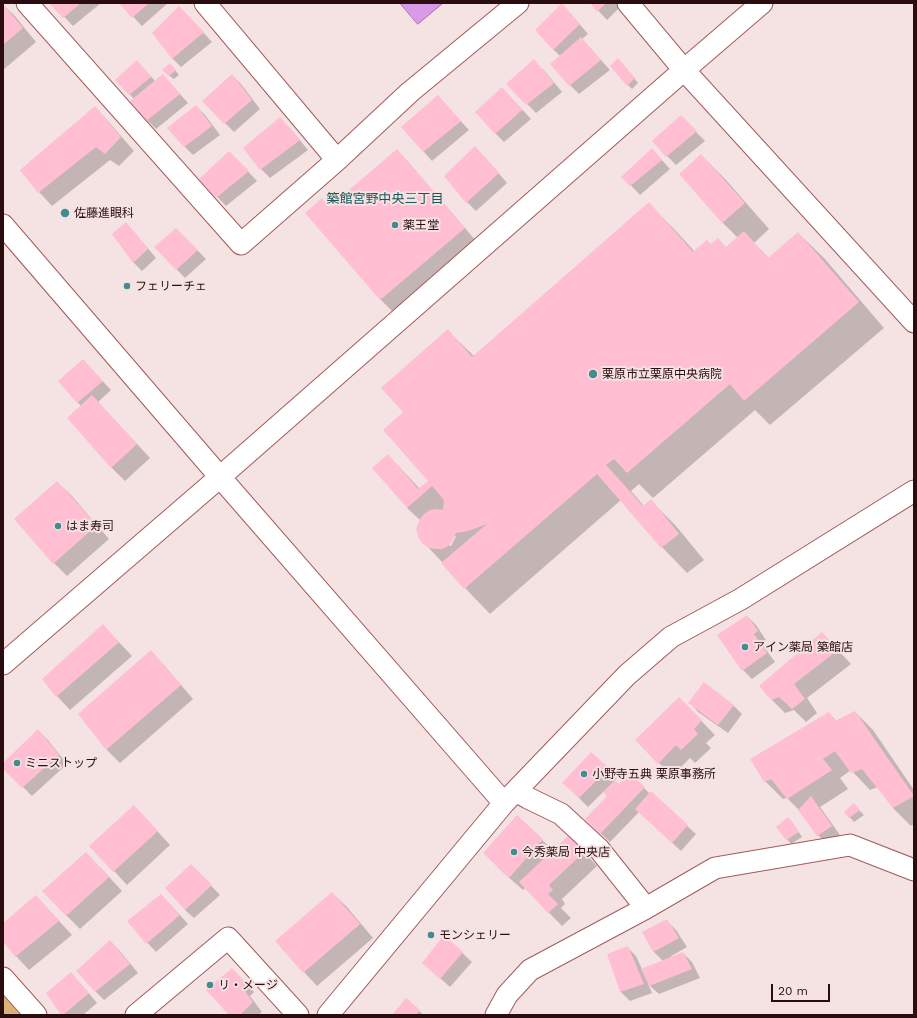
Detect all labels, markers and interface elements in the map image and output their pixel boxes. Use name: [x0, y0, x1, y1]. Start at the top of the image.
district label: 築館宮野中央三丁目: [327, 191, 443, 207]
place label: 佐藤進眼科: [74, 206, 134, 220]
marker: 佐藤進眼科: [59, 207, 71, 219]
place label: 薬王堂: [403, 218, 439, 232]
marker: 薬王堂: [390, 220, 400, 230]
place label: フェリーチェ: [135, 279, 207, 293]
marker: フェリーチェ: [122, 281, 132, 291]
place label: 栗原市立栗原中央病院: [602, 367, 722, 381]
marker: 栗原市立栗原中央病院: [587, 368, 599, 380]
place label: はま寿司: [66, 519, 114, 533]
marker: はま寿司: [53, 521, 63, 531]
place label: アイン薬局 築館店: [753, 640, 853, 654]
marker: アイン薬局 築館店: [740, 642, 750, 652]
place label: ミニストップ: [25, 756, 97, 770]
marker: ミニストップ: [12, 758, 22, 768]
place label: 小野寺五典 栗原事務所: [592, 767, 716, 781]
marker: 小野寺五典 栗原事務所: [579, 769, 589, 779]
place label: 今秀薬局 中央店: [522, 845, 610, 859]
marker: 今秀薬局 中央店: [509, 847, 519, 857]
place label: モンシェリー: [439, 928, 511, 942]
marker: モンシェリー: [426, 930, 436, 940]
scale bar: [773, 976, 832, 1002]
place label: リ・メージ: [218, 978, 278, 992]
marker: リ・メージ: [205, 980, 215, 990]
text: 20 m: [778, 984, 808, 998]

